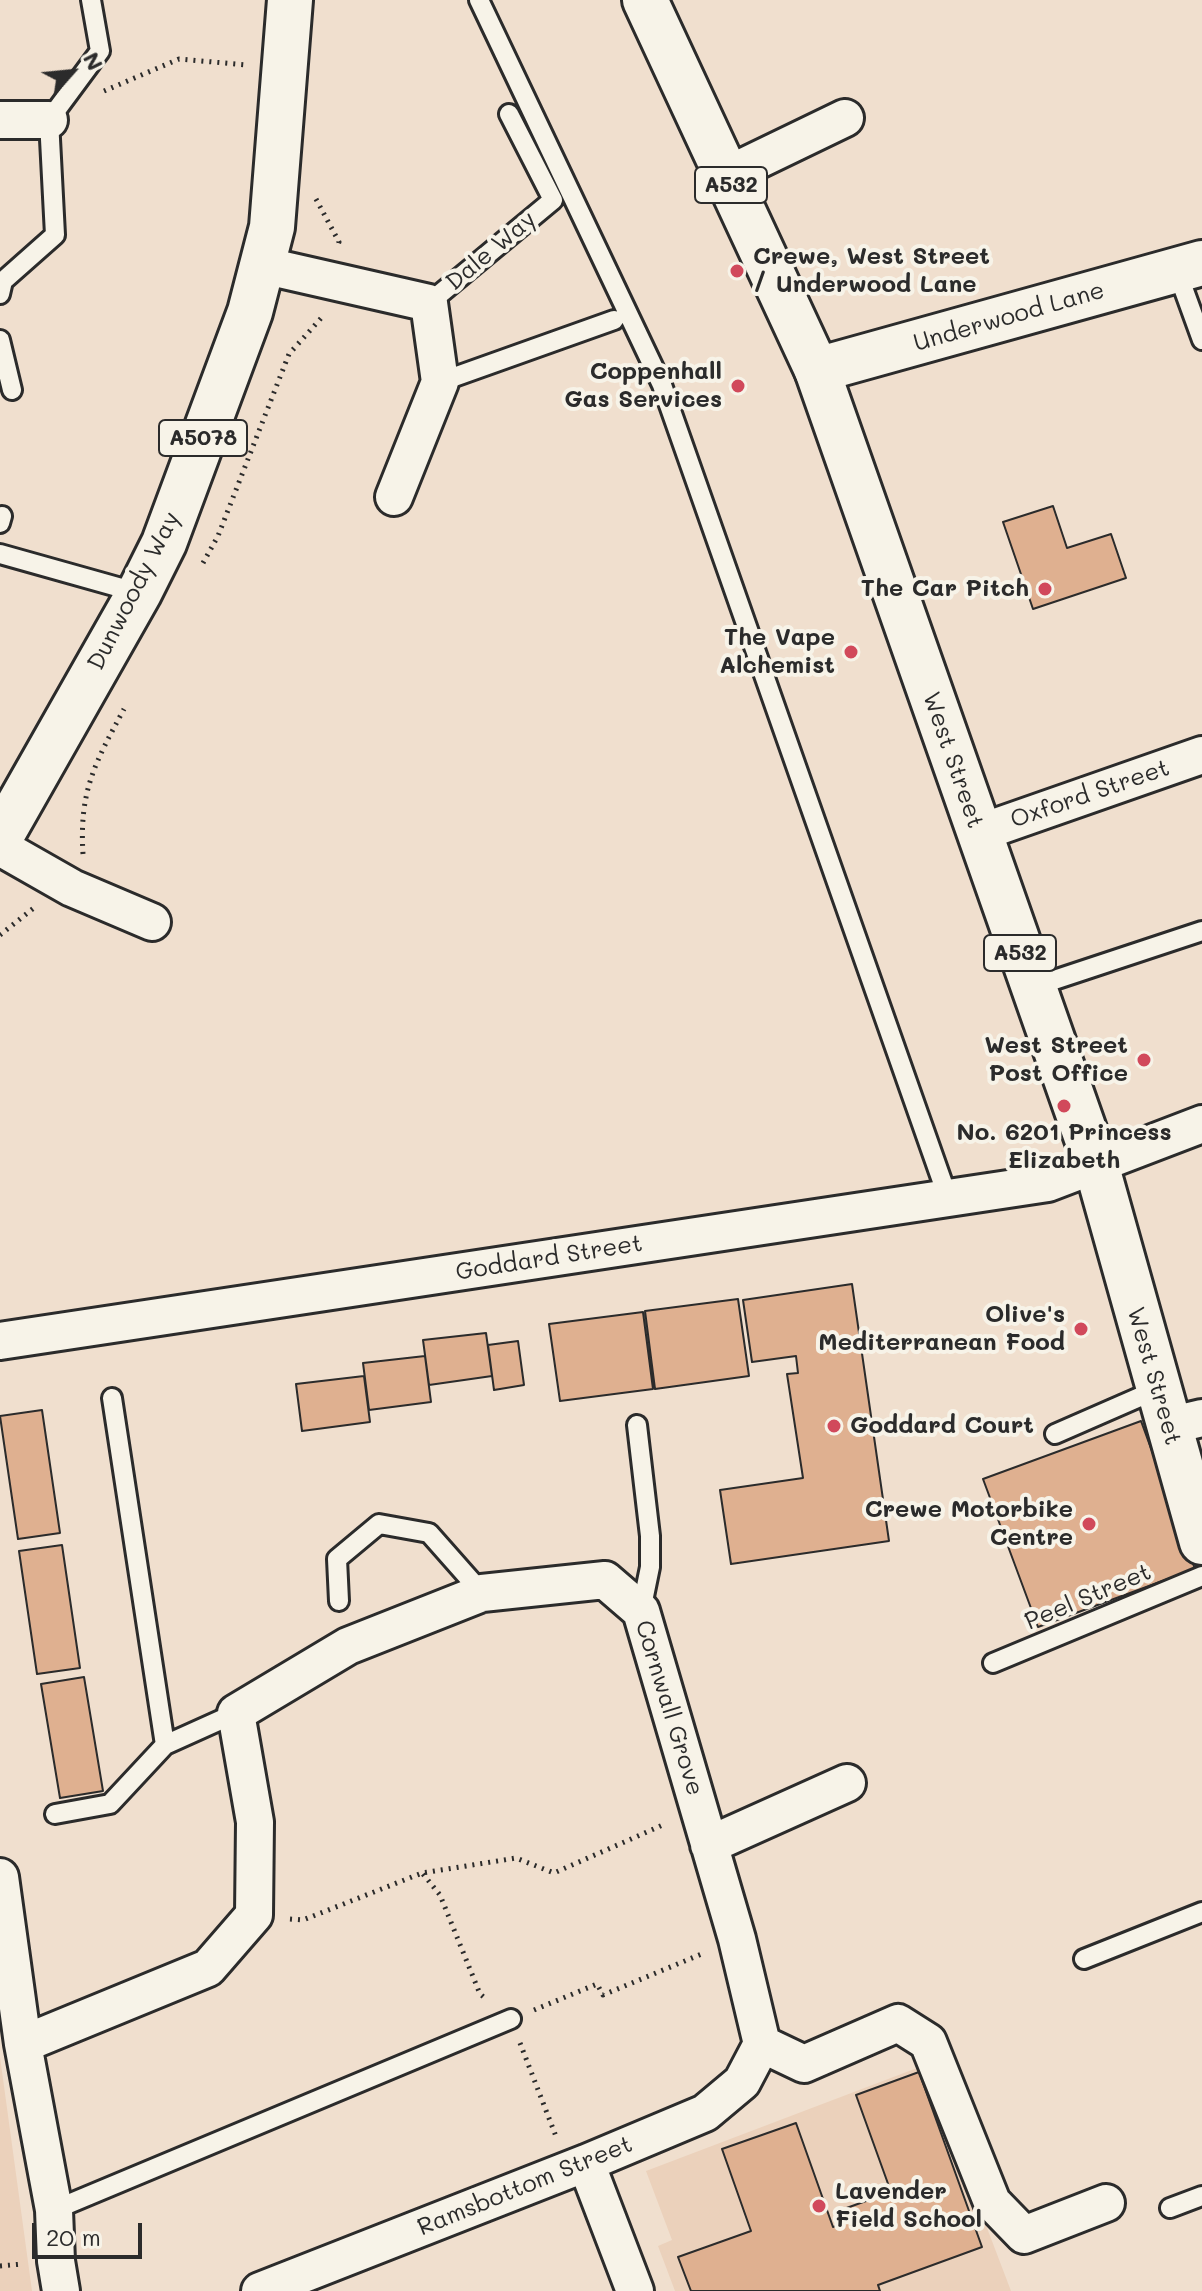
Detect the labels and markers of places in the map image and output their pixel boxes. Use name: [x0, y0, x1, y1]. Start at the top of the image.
place label: Crewe, West Street / Underwood Lane: [753, 243, 990, 299]
marker: Crewe, West Street / Underwood Lane: [728, 262, 746, 280]
place label: Coppenhall Gas Services: [564, 358, 722, 414]
marker: Coppenhall Gas Services: [729, 377, 747, 395]
place label: The Car Pitch: [861, 575, 1029, 603]
marker: The Car Pitch: [1036, 580, 1054, 598]
place label: The Vape Alchemist: [719, 624, 835, 680]
marker: The Vape Alchemist: [842, 643, 860, 661]
place label: West Street Post Office: [984, 1032, 1128, 1088]
marker: West Street Post Office: [1135, 1051, 1153, 1069]
marker: No. 6201 Princess Elizabeth: [1055, 1097, 1073, 1115]
place label: No. 6201 Princess Elizabeth: [956, 1119, 1172, 1175]
place label: Olive's Mediterranean Food: [818, 1301, 1065, 1357]
marker: Olive's Mediterranean Food: [1072, 1320, 1090, 1338]
place label: Goddard Court: [850, 1412, 1034, 1440]
marker: Goddard Court: [825, 1417, 843, 1435]
place label: Crewe Motorbike Centre: [865, 1496, 1073, 1552]
marker: Crewe Motorbike Centre: [1080, 1515, 1098, 1533]
place label: Lavender Field School: [835, 2178, 982, 2234]
marker: Lavender Field School: [810, 2197, 828, 2215]

